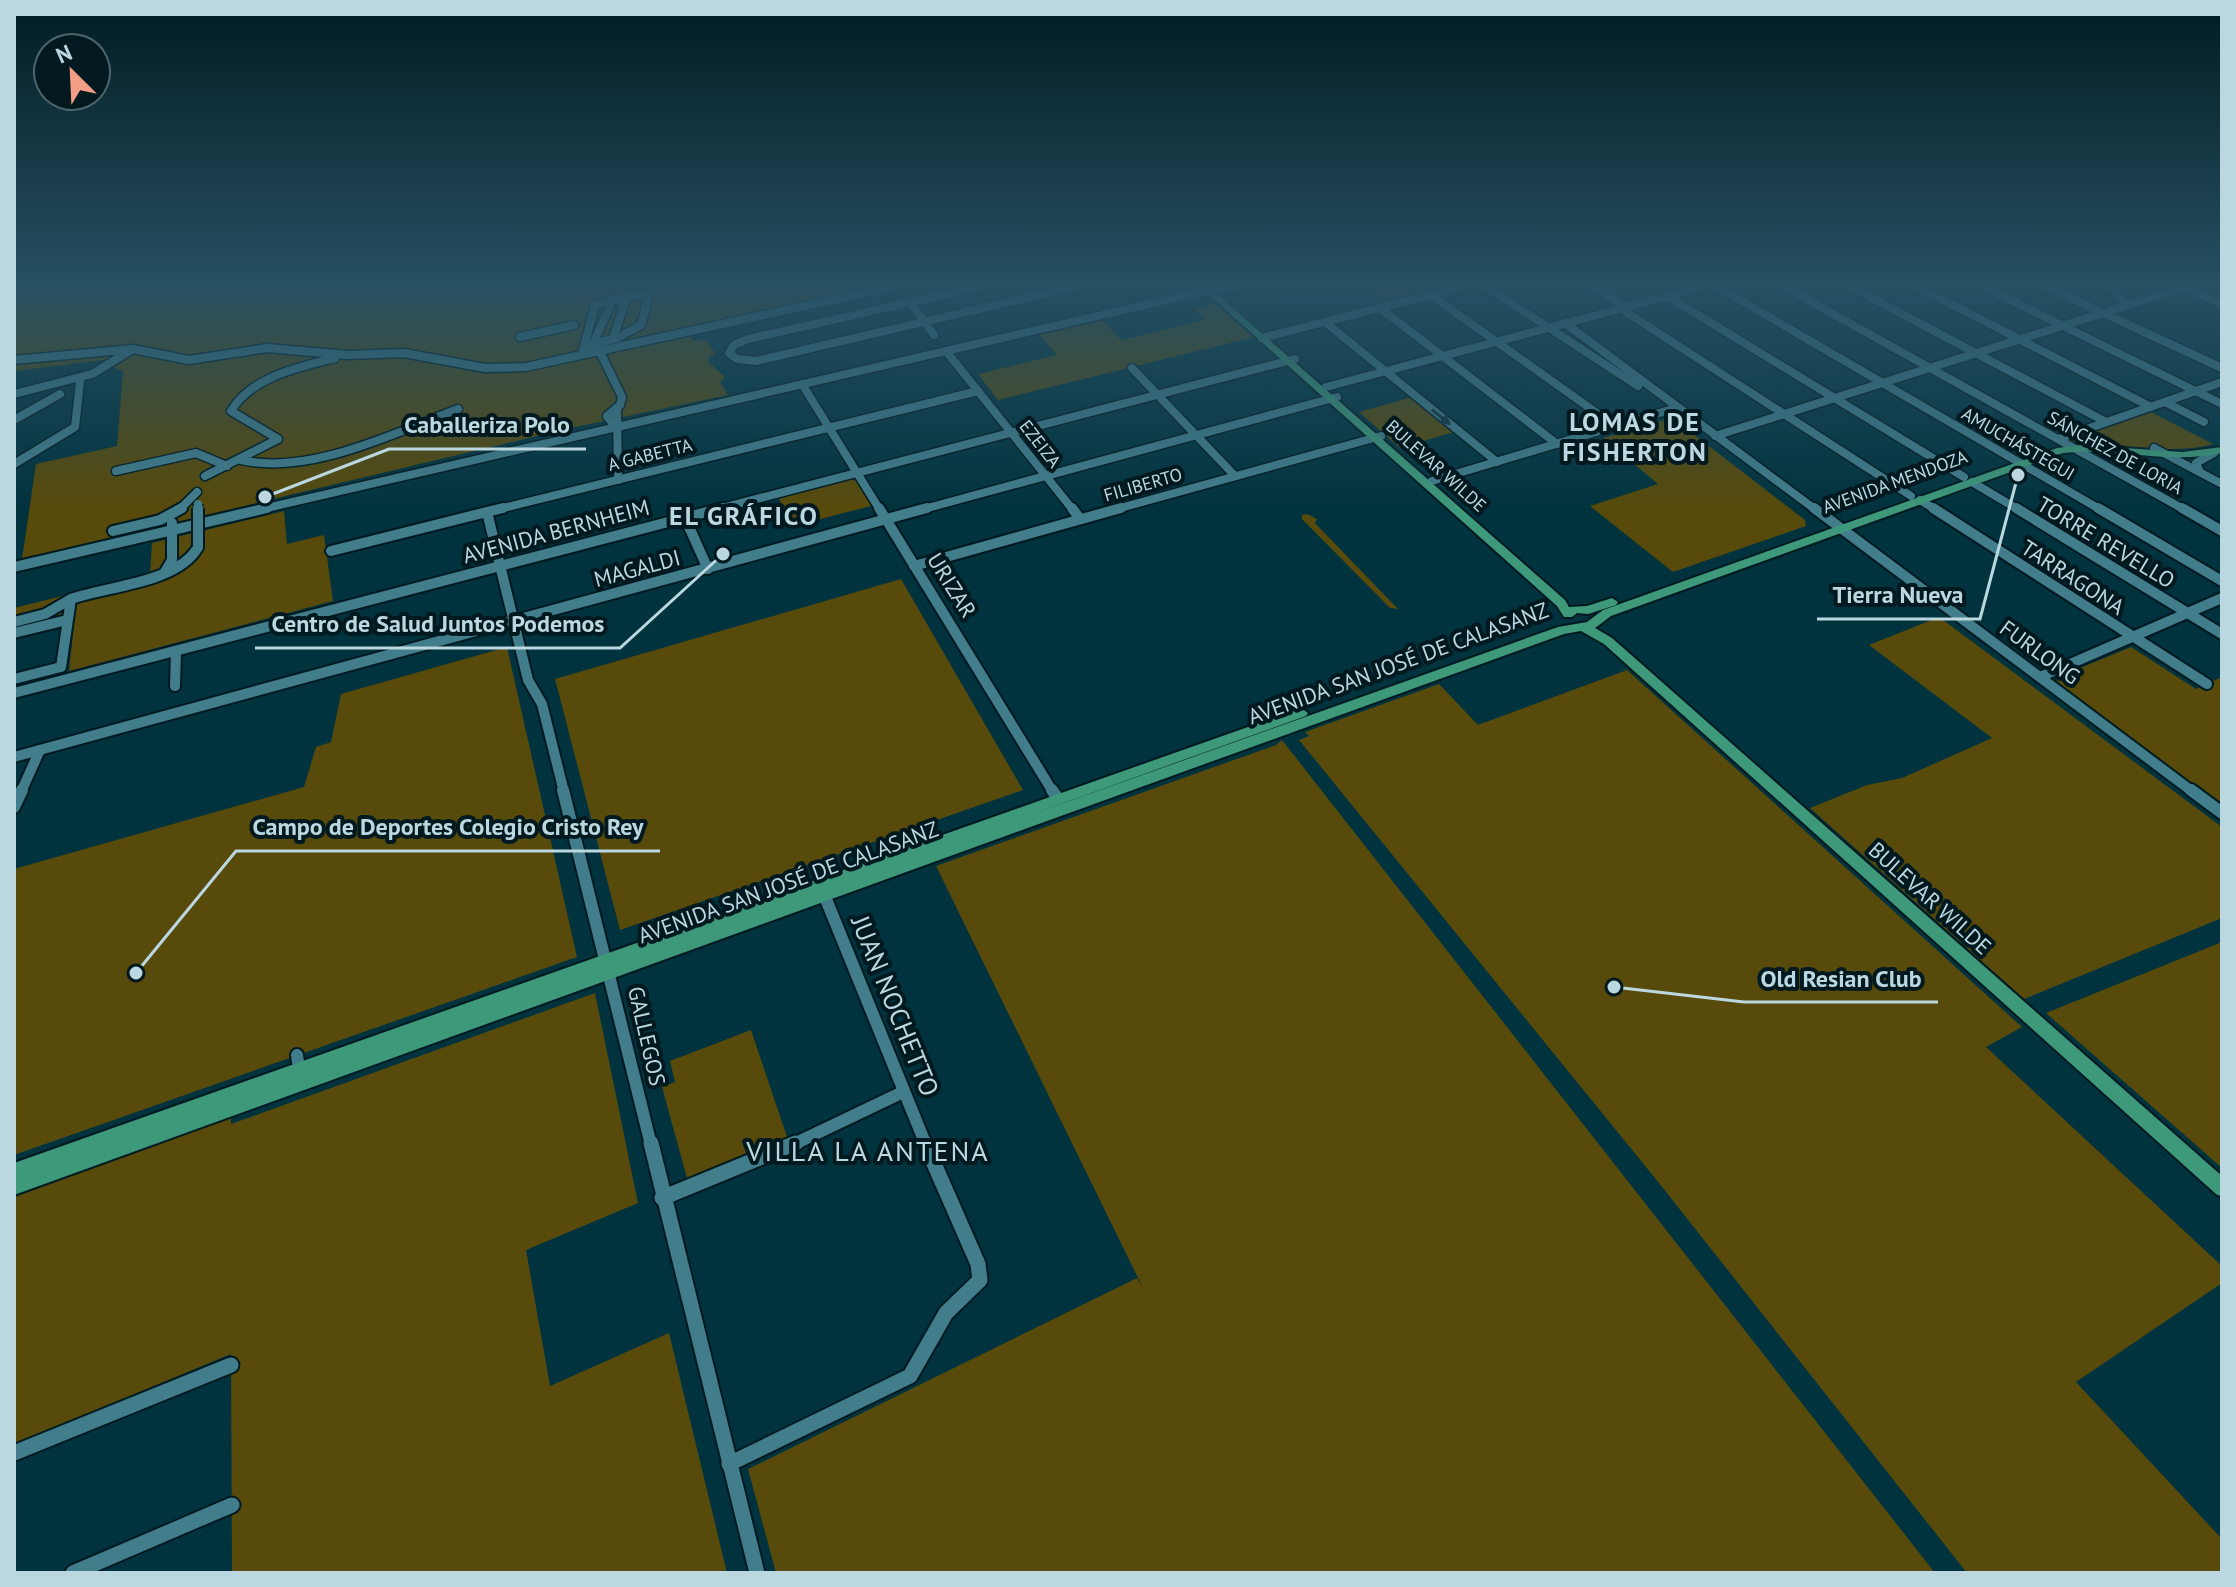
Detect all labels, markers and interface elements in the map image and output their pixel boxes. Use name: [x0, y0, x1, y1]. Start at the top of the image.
north arrow: [32, 32, 112, 112]
text: N: [52, 38, 76, 69]
callout: Caballeriza Polo: [389, 401, 586, 449]
street label: AMUCHÁSTEGUI: [1958, 402, 2079, 485]
district label: LOMAS DE FISHERTON: [1562, 405, 1708, 468]
street label: SÁNCHEZ DE LORIA: [2044, 406, 2187, 499]
one-way arrow: [1431, 408, 1451, 424]
text: Caballeriza Polo: [404, 409, 570, 440]
street label: EZEIZA: [1015, 415, 1066, 473]
street label: BULEVAR WILDE: [1381, 415, 1491, 517]
street label: A GABETTA: [605, 433, 695, 476]
street label: AVENIDA MENDOZA: [1819, 444, 1971, 518]
street label: FILIBERTO: [1101, 462, 1185, 507]
street label: TORRE REVELLO: [2032, 490, 2180, 594]
street label: AVENIDA BERNHEIM: [460, 493, 652, 569]
district label: EL GRÁFICO: [669, 499, 819, 532]
street label: TARRAGONA: [2016, 533, 2130, 621]
street label: MAGALDI: [591, 543, 683, 593]
street label: URIZAR: [921, 547, 983, 623]
callout: Tierra Nueva: [1817, 571, 1980, 619]
text: Tierra Nueva: [1833, 579, 1964, 610]
street label: AVENIDA SAN JOSÉ DE CALASANZ: [1244, 596, 1552, 730]
callout: Centro de Salud Juntos Podemos: [255, 600, 620, 648]
text: Centro de Salud Juntos Podemos: [272, 608, 604, 639]
street label: FURLONG: [1995, 614, 2085, 690]
callout: Campo de Deportes Colegio Cristo Rey: [236, 803, 660, 851]
text: Campo de Deportes Colegio Cristo Rey: [252, 811, 644, 842]
street label: AVENIDA SAN JOSÉ DE CALASANZ: [634, 815, 942, 949]
street label: BULEVAR WILDE: [1863, 836, 1997, 960]
street label: JUAN NOCHETTO: [844, 910, 947, 1101]
callout: Old Resian Club: [1744, 954, 1938, 1002]
text: Old Resian Club: [1760, 963, 1922, 994]
street label: GALLEGOS: [622, 984, 672, 1088]
district label: VILLA LA ANTENA: [745, 1132, 990, 1169]

